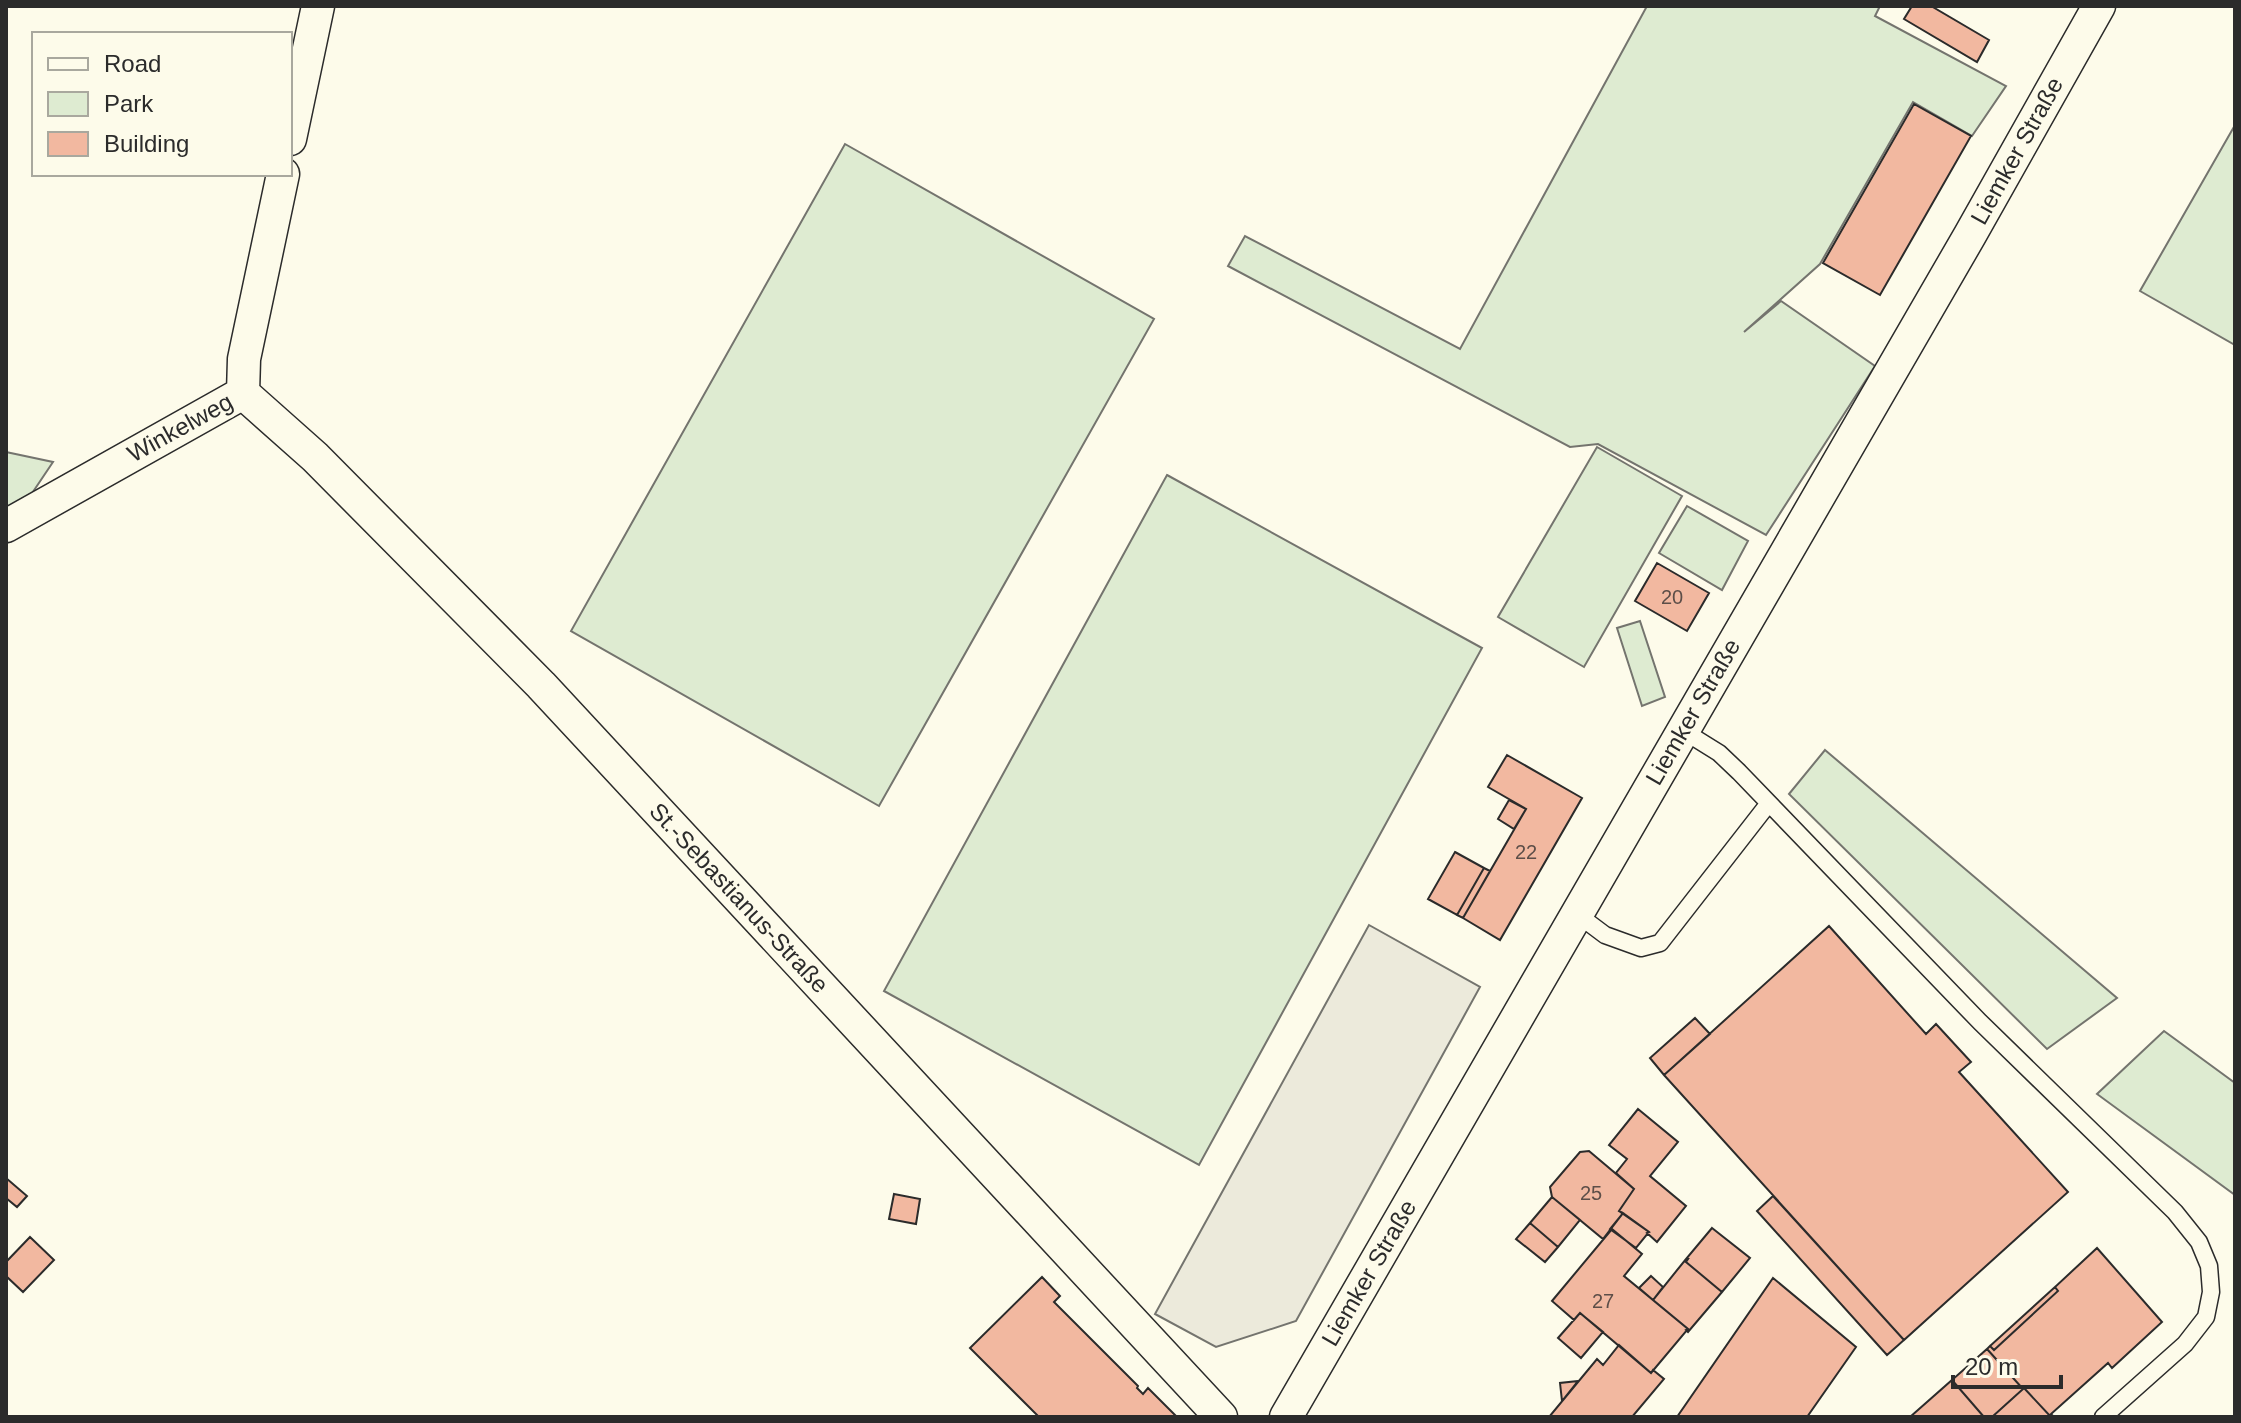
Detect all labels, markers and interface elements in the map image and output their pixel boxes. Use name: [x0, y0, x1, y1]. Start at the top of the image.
legend: [32, 32, 292, 176]
text: Road: [104, 50, 161, 77]
street label: Liemker Straße: [1965, 72, 2068, 229]
text: Park: [104, 90, 154, 117]
text: Building: [104, 130, 189, 157]
street label: Winkelweg: [122, 388, 237, 468]
house number: 20: [1661, 586, 1683, 608]
street label: Liemker Straße: [1640, 634, 1745, 790]
street label: St.-Sebastianus-Straße: [644, 797, 834, 998]
house number: 22: [1515, 841, 1537, 863]
house number: 25: [1580, 1182, 1602, 1204]
street label: Liemker Straße: [1316, 1195, 1421, 1351]
house number: 27: [1592, 1290, 1614, 1312]
scale bar: [1953, 1339, 2061, 1389]
text: 20 m: [1965, 1353, 2018, 1380]

